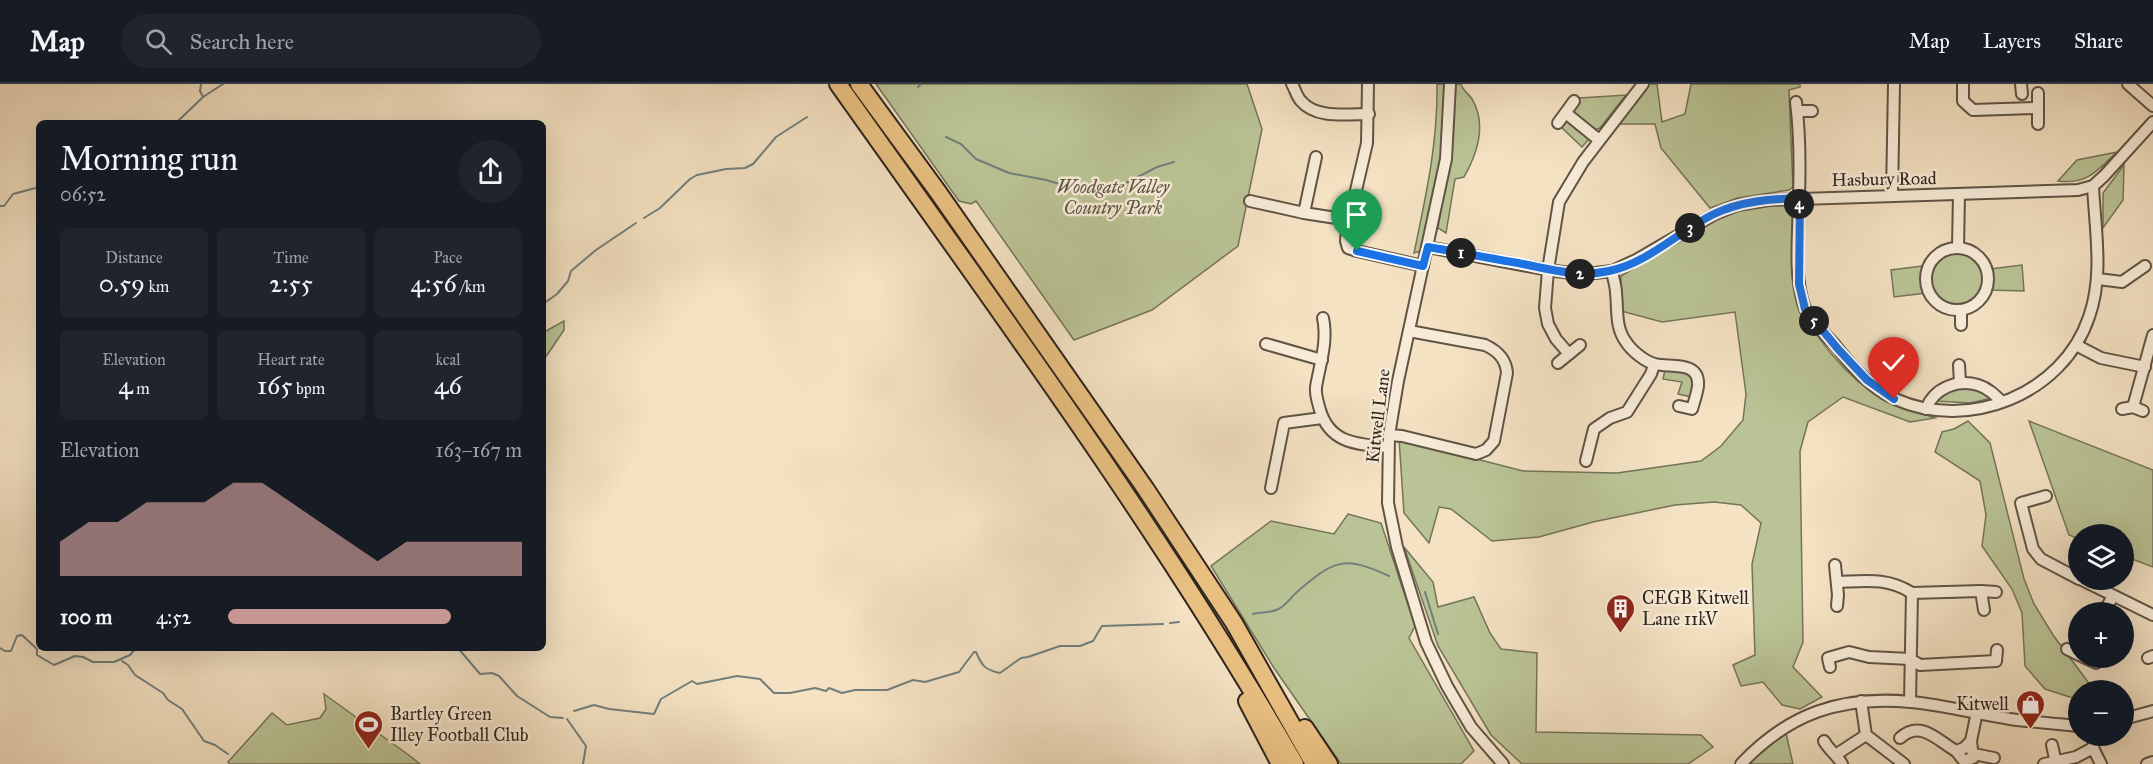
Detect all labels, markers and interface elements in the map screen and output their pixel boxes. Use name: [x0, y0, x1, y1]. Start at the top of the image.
search box: [121, 14, 541, 68]
text: Map: [30, 24, 85, 59]
icon: search: [142, 25, 175, 58]
text: Search here: [190, 28, 294, 55]
text: Map: [1909, 28, 1950, 54]
text: Layers: [1983, 28, 2041, 54]
text: Share: [2074, 28, 2123, 54]
text: Morning run: [60, 139, 238, 179]
button: share: [459, 140, 522, 203]
street label: Hasbury Road: [1831, 167, 1937, 191]
park label: Woodgate Valley Country Park: [1057, 176, 1171, 219]
text: 06:52: [60, 182, 106, 206]
pin: [1331, 189, 1382, 251]
pin: 4: [1784, 189, 1814, 219]
text: 4: [1795, 194, 1803, 213]
icon: arrive: [1340, 198, 1373, 231]
pin: 3: [1675, 213, 1705, 243]
text: 3: [1687, 218, 1693, 237]
pin: 1: [1446, 238, 1476, 268]
text: 1: [1458, 243, 1464, 262]
text: Distance: [105, 248, 163, 267]
text: Time: [273, 248, 309, 267]
text: Pace: [433, 248, 463, 267]
pin: 2: [1565, 259, 1595, 289]
text: 2: [1576, 264, 1584, 283]
text: 0.59: [99, 267, 145, 299]
text: 2:55: [269, 267, 313, 299]
text: 4:56: [410, 267, 457, 299]
text: km: [145, 277, 169, 296]
text: /km: [457, 277, 486, 296]
pin: 5: [1799, 306, 1829, 336]
text: 5: [1810, 311, 1818, 330]
pin: [1868, 337, 1919, 399]
icon: check: [1877, 346, 1910, 379]
text: Elevation: [102, 350, 166, 369]
text: Heart rate: [257, 350, 325, 369]
text: kcal: [435, 350, 461, 369]
street label: Kitwell Lane: [1361, 368, 1395, 464]
text: 4: [118, 369, 133, 401]
text: 165: [257, 369, 293, 401]
text: 46: [434, 369, 462, 401]
text: m: [133, 379, 150, 398]
text: bpm: [293, 379, 325, 398]
text: Elevation: [60, 438, 139, 462]
text: 163–167 m: [436, 438, 522, 462]
map controls: [2068, 524, 2134, 746]
button: layers: [2068, 524, 2134, 590]
place label: CEGB Kitwell Lane 11kV: [1642, 587, 1749, 630]
building icon: CEGB Kitwell Lane 11kV: [1605, 592, 1637, 634]
button: +: [2068, 602, 2134, 668]
text: 100 m: [60, 605, 112, 629]
text: 4:52: [156, 605, 191, 629]
button: −: [2068, 680, 2134, 746]
shop icon: Kitwell: [2014, 688, 2046, 730]
place label: Kitwell: [1956, 693, 2009, 715]
place label: Bartley Green Illey Football Club: [390, 703, 529, 746]
sports icon: Bartley Green Illey Football Club: [353, 708, 385, 750]

